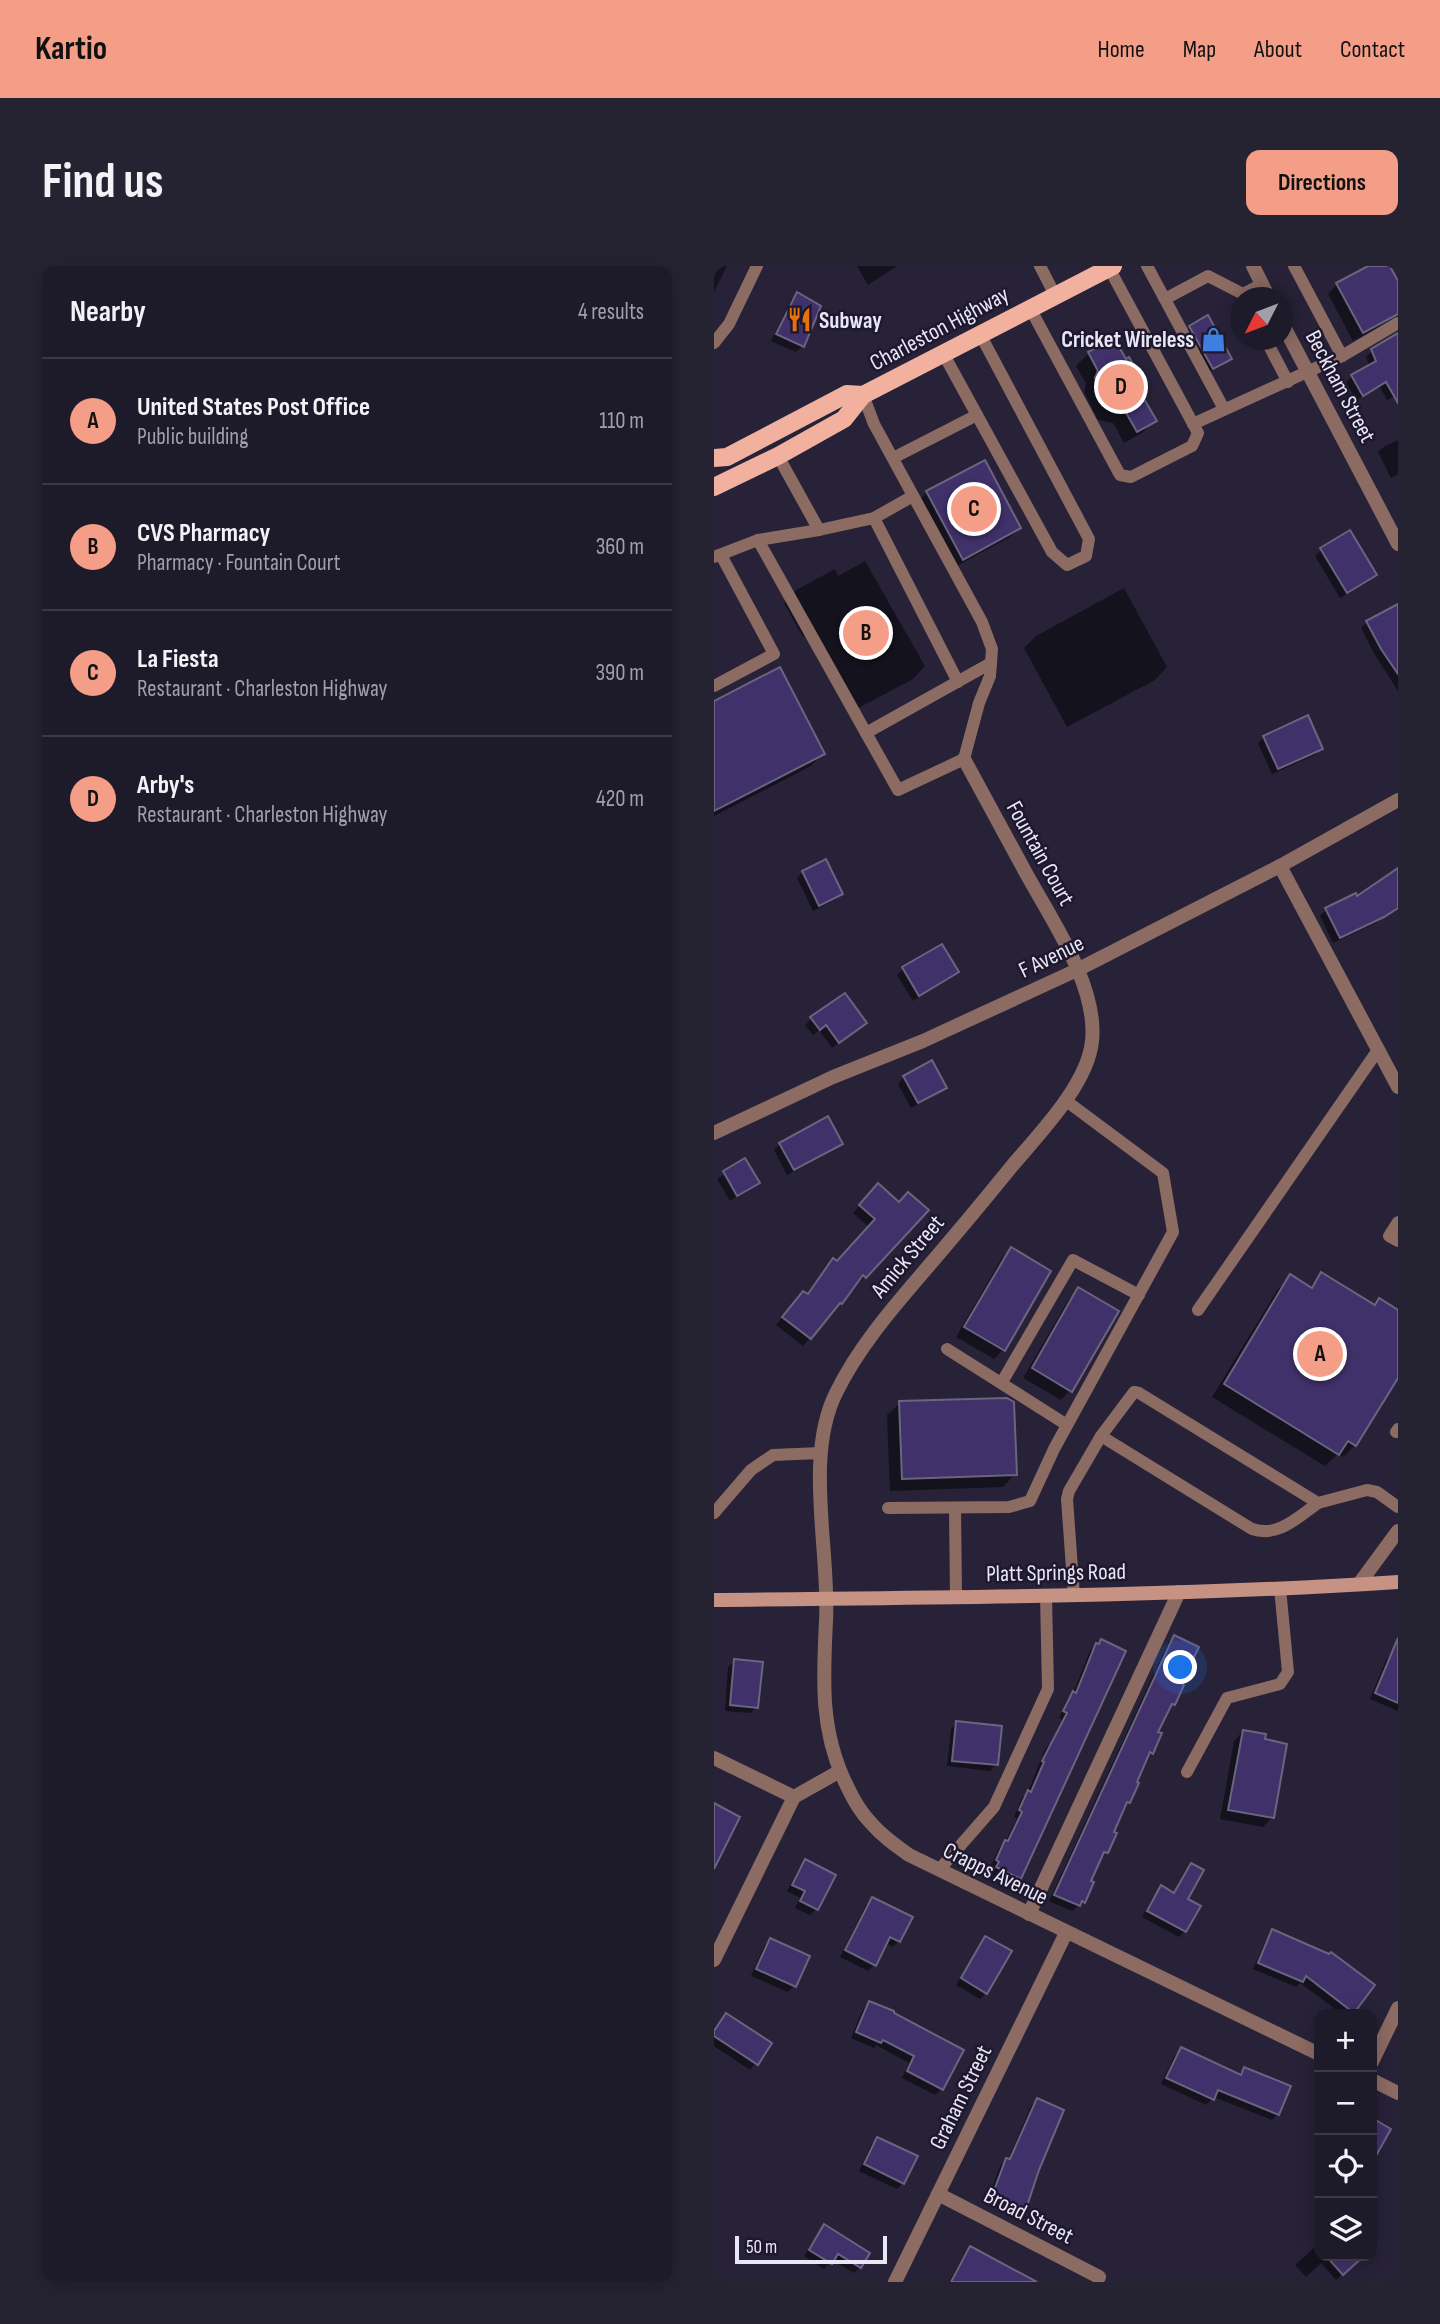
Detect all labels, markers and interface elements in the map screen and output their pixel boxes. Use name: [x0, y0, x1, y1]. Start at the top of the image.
text: Kartio: [35, 29, 107, 69]
text: Home: [1097, 35, 1145, 64]
text: Map: [1183, 35, 1216, 64]
text: About: [1254, 35, 1302, 64]
text: Contact: [1340, 35, 1405, 64]
button: Directions: [1246, 150, 1398, 215]
text: Find us: [42, 153, 164, 212]
street label: Charleston Highway: [865, 280, 1014, 377]
north arrow: [1230, 287, 1293, 350]
text: Nearby: [70, 294, 146, 330]
text: 4 results: [578, 298, 644, 326]
restaurant icon: Subway: [785, 306, 813, 334]
place label: Subway: [819, 307, 882, 335]
shop icon: Cricket Wireless: [1200, 325, 1228, 353]
place label: Cricket Wireless: [1061, 326, 1194, 354]
street label: Beckham Street: [1299, 326, 1381, 447]
pin: D: [1098, 361, 1144, 413]
text: United States Post Office: [137, 392, 370, 423]
text: A: [88, 407, 98, 435]
text: 110 m: [599, 407, 644, 435]
text: Public building: [137, 423, 248, 451]
pin: C: [951, 483, 997, 535]
text: CVS Pharmacy: [137, 518, 270, 549]
text: B: [88, 533, 98, 561]
text: 360 m: [596, 533, 644, 561]
text: Pharmacy · Fountain Court: [137, 549, 341, 577]
pin: B: [843, 607, 889, 659]
text: La Fiesta: [137, 644, 219, 675]
text: C: [87, 659, 99, 687]
text: 390 m: [595, 659, 644, 687]
text: Restaurant · Charleston Highway: [137, 675, 388, 703]
text: Arby's: [137, 770, 194, 801]
text: D: [87, 785, 99, 813]
text: 420 m: [596, 785, 644, 813]
street label: Fountain Court: [1000, 796, 1080, 911]
text: Restaurant · Charleston Highway: [137, 801, 388, 829]
street label: F Avenue: [1014, 929, 1089, 985]
street label: Amick Street: [864, 1210, 950, 1305]
pin: A: [1297, 1328, 1343, 1380]
street label: Platt Springs Road: [986, 1558, 1126, 1588]
your location: [1163, 1650, 1197, 1684]
street label: Crapps Avenue: [938, 1836, 1053, 1911]
map controls: [1314, 2009, 1377, 2261]
button: +: [1314, 2009, 1377, 2072]
street label: Graham Street: [924, 2041, 998, 2154]
button: −: [1314, 2072, 1377, 2135]
button: locate: [1314, 2135, 1377, 2198]
street label: Broad Street: [979, 2181, 1078, 2250]
button: layers: [1314, 2198, 1377, 2261]
scale bar: [735, 2233, 887, 2265]
text: 50 m: [746, 2236, 777, 2259]

